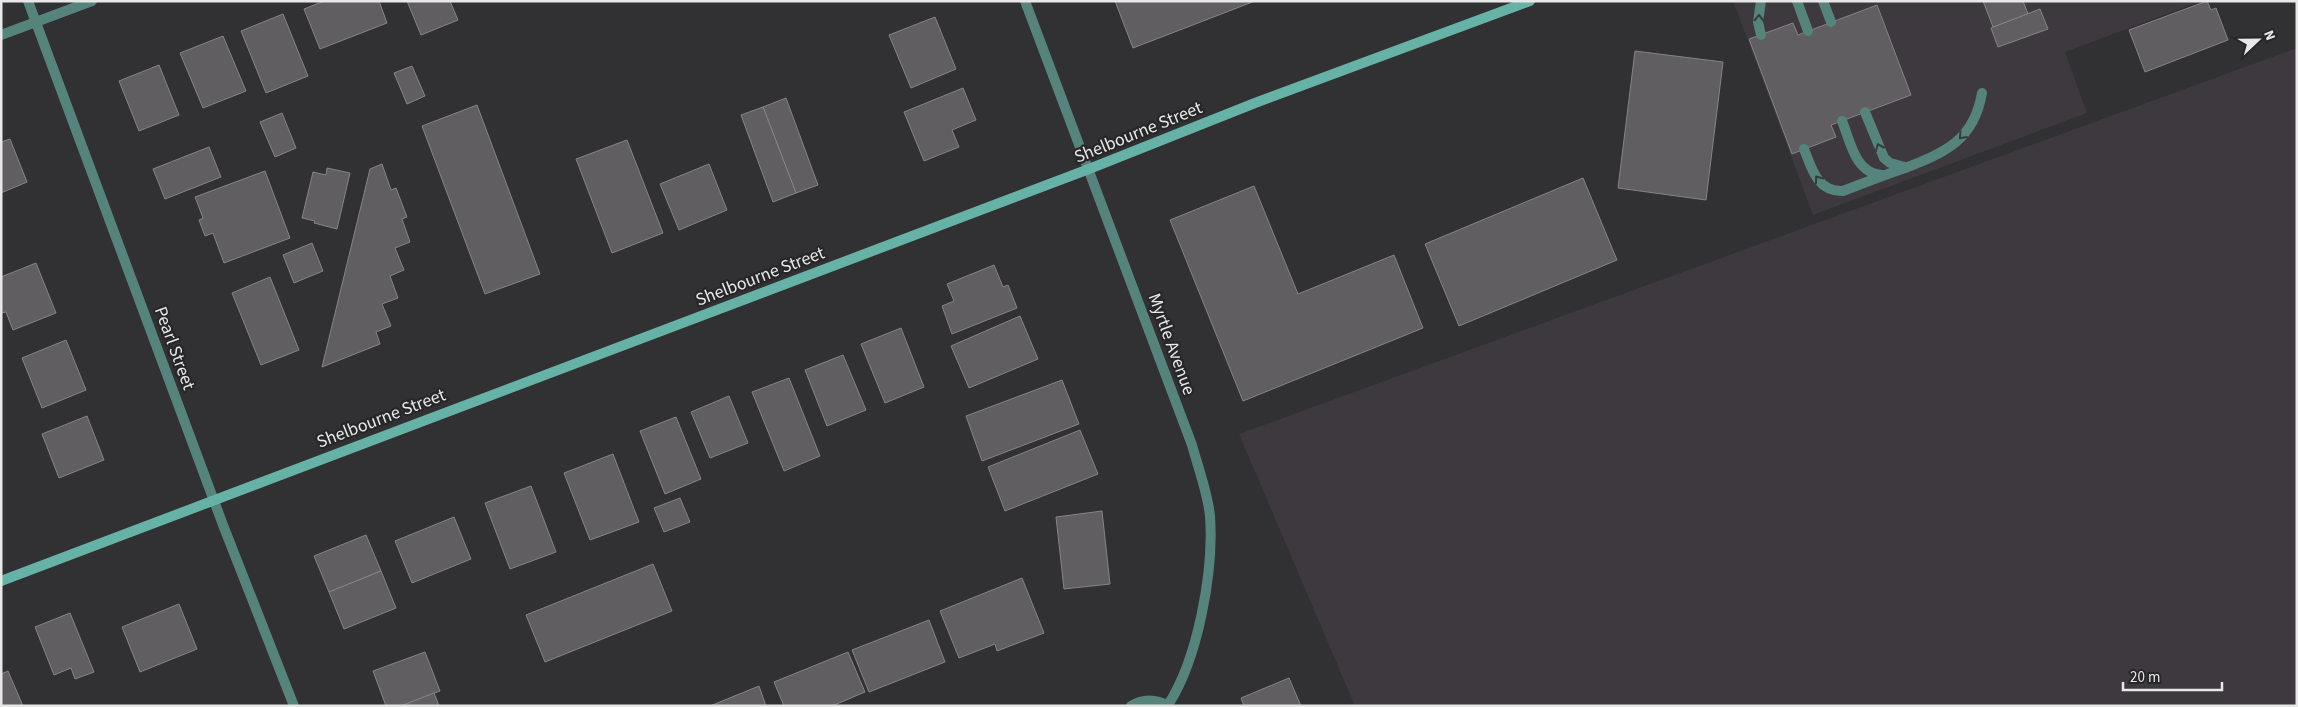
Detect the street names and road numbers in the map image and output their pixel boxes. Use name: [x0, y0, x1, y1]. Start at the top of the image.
street label: Shelbourne Street: [1070, 95, 1206, 170]
street label: Shelbourne Street: [692, 240, 828, 313]
street label: Myrtle Avenue: [1142, 290, 1201, 399]
street label: Pearl Street: [148, 303, 201, 393]
street label: Shelbourne Street: [313, 382, 449, 455]

